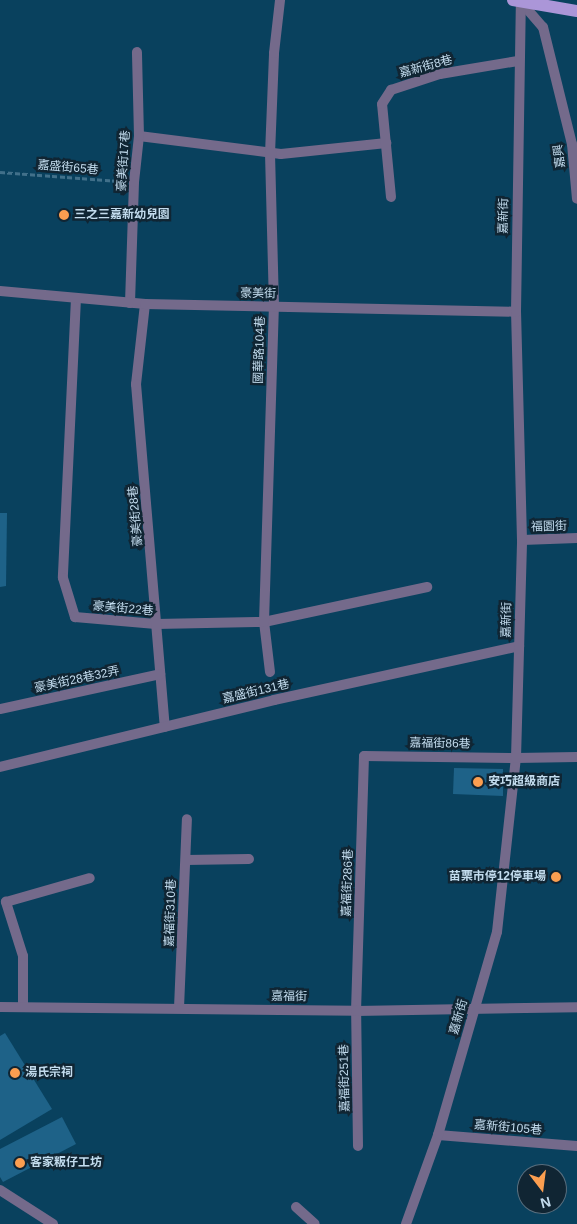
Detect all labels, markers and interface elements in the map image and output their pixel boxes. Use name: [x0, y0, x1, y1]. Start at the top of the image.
street label: 嘉新街8巷: [398, 53, 454, 81]
street label: 豪美街17巷: [115, 130, 133, 192]
street label: 嘉興: [551, 143, 569, 169]
street label: 嘉盛街65巷: [37, 158, 99, 178]
street label: 嘉新街: [496, 198, 512, 234]
place label: 三之三嘉新幼兒園: [74, 208, 170, 222]
marker: 三之三嘉新幼兒園: [58, 209, 70, 221]
street label: 豪美街: [240, 286, 276, 302]
street label: 國華路104巷: [252, 316, 268, 384]
street label: 豪美街28巷: [126, 485, 146, 547]
street label: 福園街: [531, 519, 567, 535]
street label: 豪美街22巷: [92, 599, 154, 619]
street label: 嘉新街: [499, 602, 515, 638]
street label: 豪美街28巷32弄: [33, 664, 121, 696]
street label: 嘉盛街131巷: [221, 677, 291, 707]
street label: 嘉福街86巷: [409, 736, 471, 752]
place label: 安巧超級商店: [488, 775, 560, 789]
marker: 安巧超級商店: [472, 776, 484, 788]
street label: 嘉福街286巷: [340, 849, 356, 917]
place label: 苗栗市停12停車場: [449, 870, 546, 884]
marker: 苗栗市停12停車場: [550, 871, 562, 883]
street label: 嘉福街310巷: [163, 879, 179, 947]
street label: 嘉福街: [271, 989, 307, 1005]
street label: 嘉新街: [447, 998, 471, 1036]
street label: 嘉福街251巷: [337, 1044, 353, 1112]
place label: 湯氏宗祠: [25, 1066, 73, 1080]
marker: 湯氏宗祠: [9, 1067, 21, 1079]
street label: 嘉新街105巷: [473, 1118, 543, 1138]
place label: 客家粄仔工坊: [30, 1156, 102, 1170]
marker: 客家粄仔工坊: [14, 1157, 26, 1169]
north arrow: [517, 1164, 567, 1214]
text: N: [539, 1193, 553, 1212]

